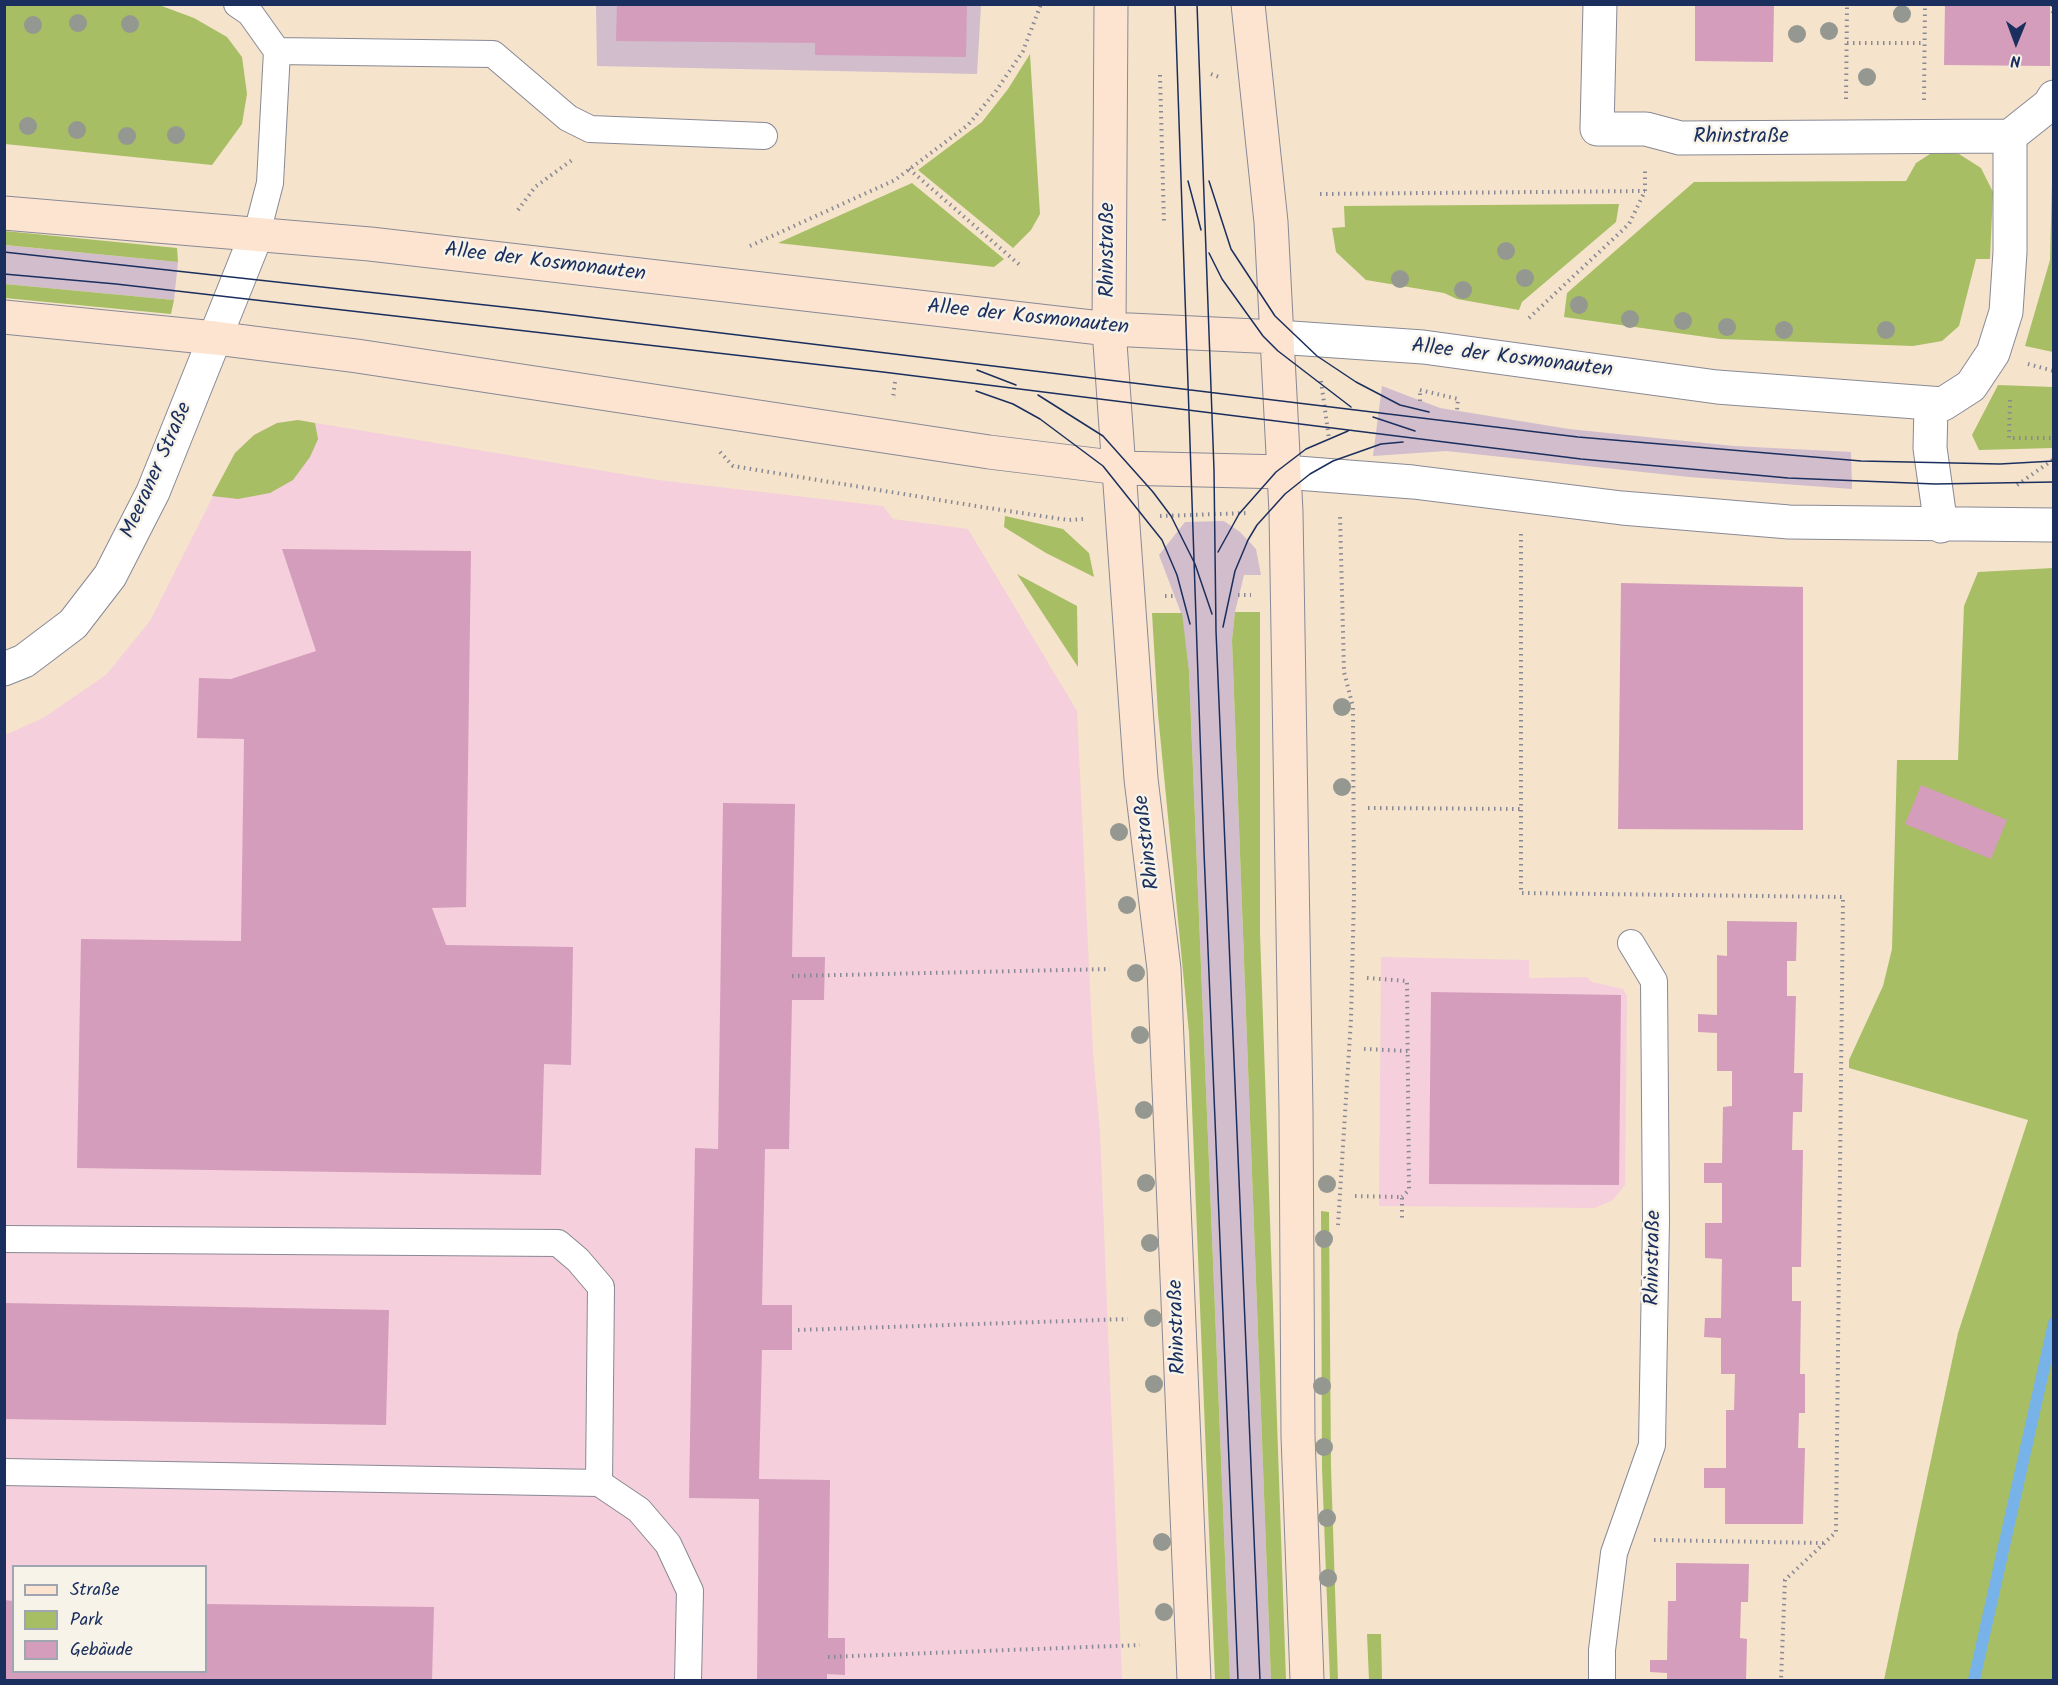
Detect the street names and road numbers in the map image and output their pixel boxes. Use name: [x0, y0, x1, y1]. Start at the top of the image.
street label: Rhinstraße: [1693, 125, 1789, 151]
street label: Rhinstraße: [1096, 202, 1122, 298]
street label: Allee der Kosmonauten: [443, 239, 647, 289]
street label: Allee der Kosmonauten: [926, 296, 1130, 342]
street label: Allee der Kosmonauten: [1410, 335, 1614, 385]
street label: Meeraner Straße: [117, 399, 199, 543]
street label: Rhinstraße: [1131, 793, 1167, 891]
street label: Rhinstraße: [1642, 1210, 1668, 1306]
street label: Rhinstraße: [1165, 1279, 1193, 1375]

